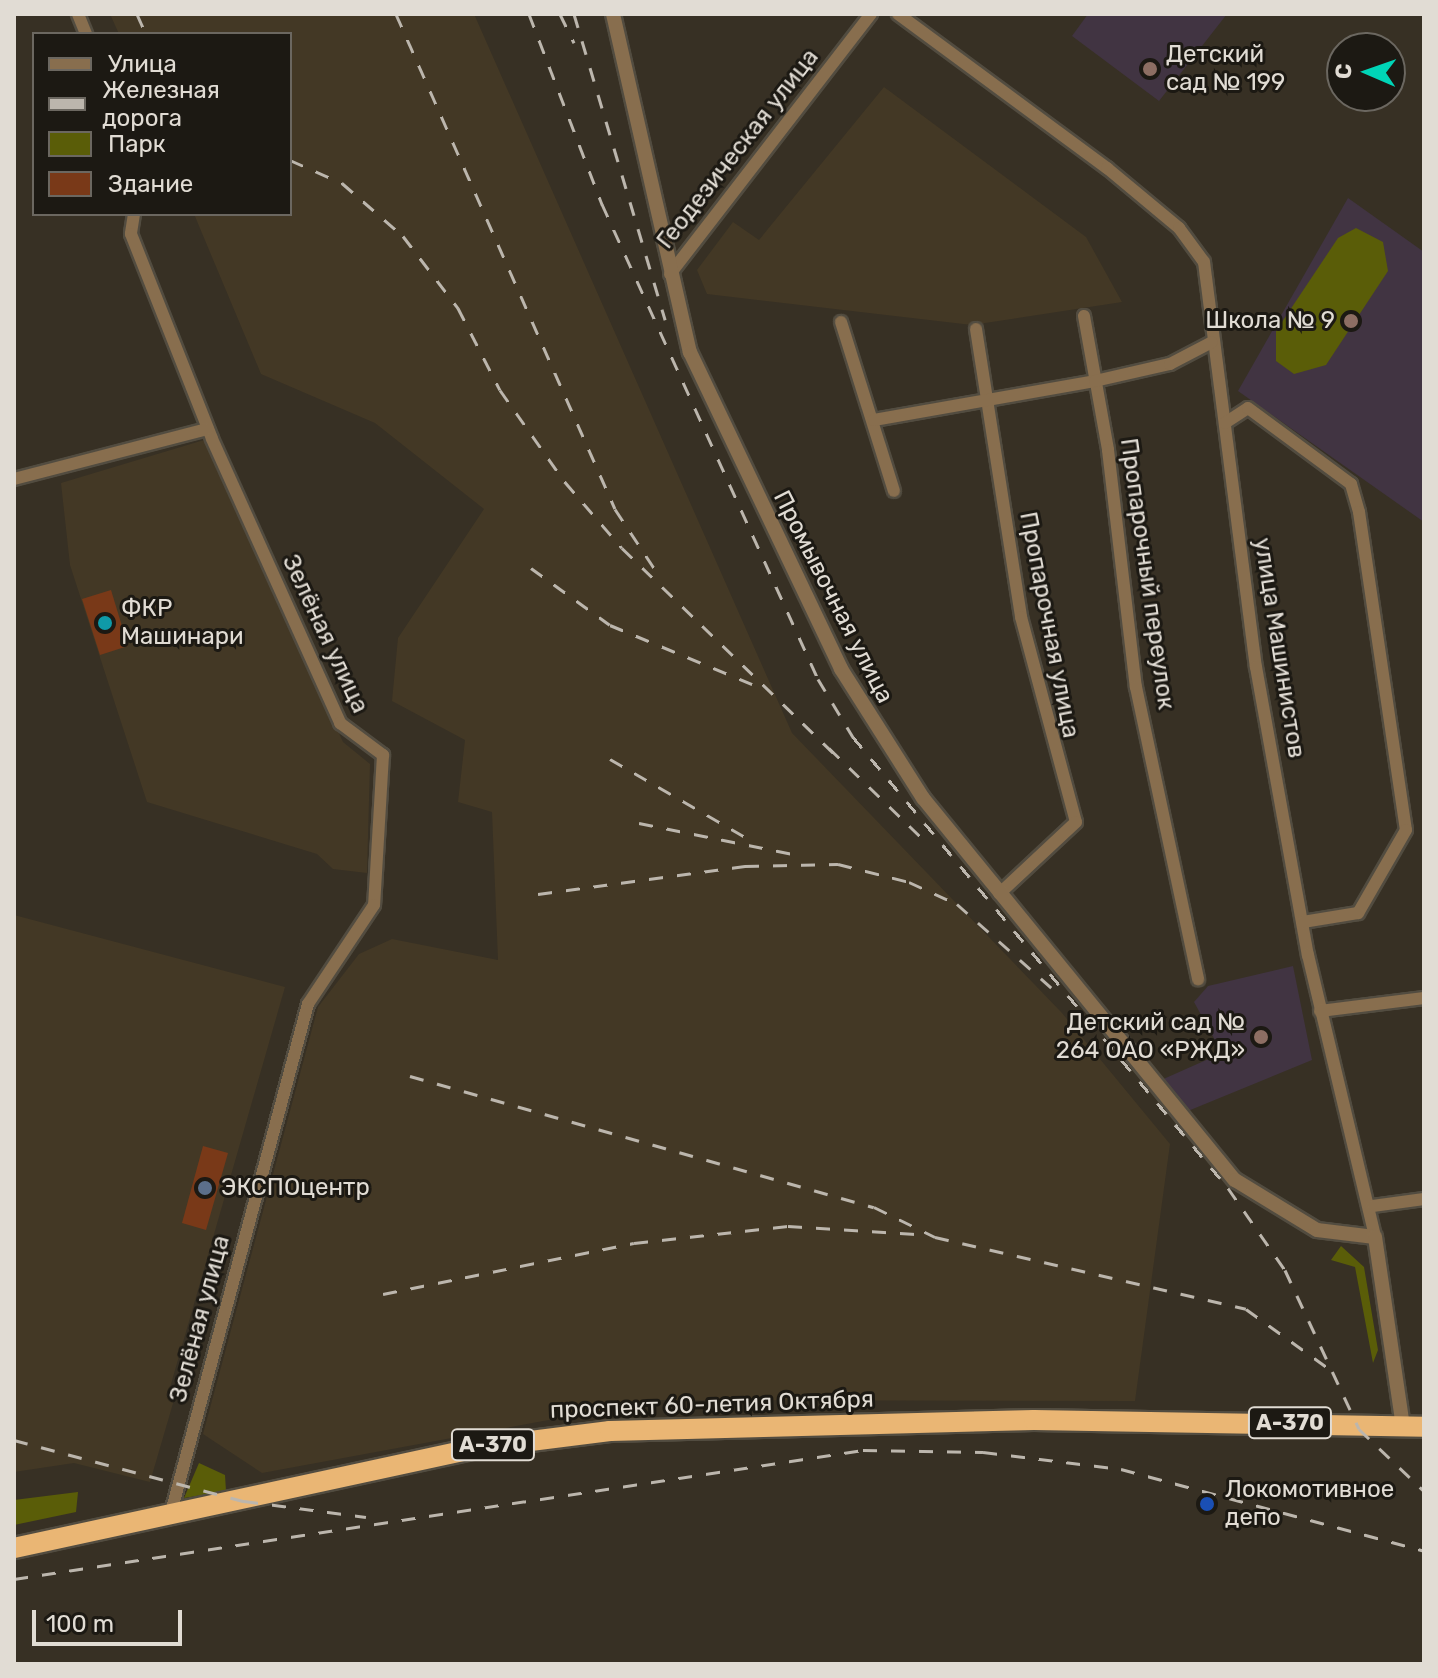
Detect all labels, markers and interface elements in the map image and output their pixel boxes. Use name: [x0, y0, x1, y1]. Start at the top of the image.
legend: [32, 32, 292, 216]
north arrow: [1326, 32, 1406, 112]
place label: Детский сад № 199: [1166, 41, 1285, 97]
street label: Геодезическая улица: [651, 43, 825, 255]
text: Улица: [108, 50, 177, 78]
marker: Детский сад № 199: [1141, 60, 1159, 78]
text: С: [1330, 63, 1357, 79]
text: Железная дорога: [102, 76, 220, 132]
text: Парк: [108, 130, 166, 158]
text: Здание: [108, 170, 193, 198]
place label: Школа № 9: [1205, 307, 1335, 335]
marker: Школа № 9: [1342, 312, 1360, 330]
street label: Пропарочный переулок: [1114, 436, 1180, 712]
street label: Промывочная улица: [767, 486, 899, 708]
street label: Пропарочная улица: [1013, 509, 1085, 741]
street label: улица Машинистов: [1247, 536, 1311, 760]
street label: Зелёная улица: [276, 550, 374, 718]
place label: ФКР Машинари: [121, 595, 244, 651]
marker: ФКР Машинари: [96, 614, 114, 632]
place label: Детский сад № 264 ОАО «РЖД»: [1056, 1009, 1245, 1065]
marker: Детский сад № 264 ОАО «РЖД»: [1252, 1028, 1270, 1046]
place label: ЭКСПОцентр: [221, 1174, 370, 1202]
marker: ЭКСПОцентр: [196, 1179, 214, 1197]
street label: Зелёная улица: [164, 1232, 236, 1406]
street label: проспект 60-летия Октября: [550, 1385, 874, 1425]
road number: А-370: [1246, 1405, 1334, 1441]
road number: А-370: [449, 1427, 537, 1463]
place label: Локомотивное депо: [1225, 1476, 1394, 1532]
marker: Локомотивное депо: [1196, 1493, 1218, 1515]
scale bar: [36, 1594, 186, 1644]
text: 100 m: [46, 1610, 114, 1638]

